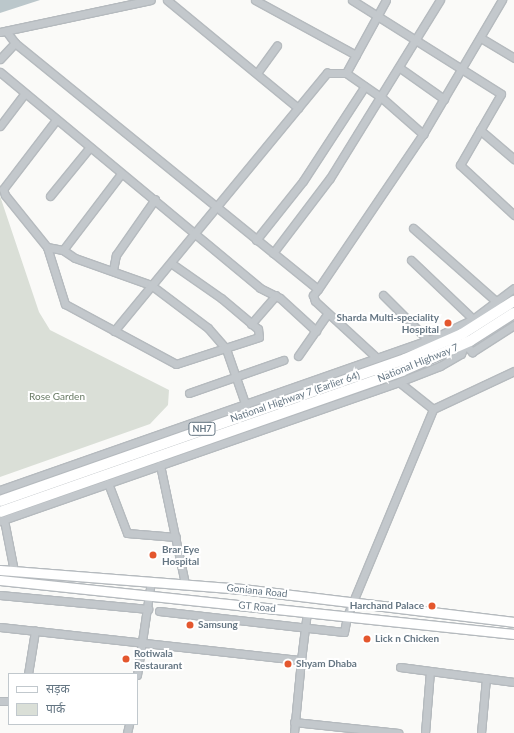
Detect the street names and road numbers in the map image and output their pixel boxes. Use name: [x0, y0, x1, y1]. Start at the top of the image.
street label: National Highway 7: [376, 341, 460, 385]
street label: National Highway 7 (Earlier 64): [228, 369, 362, 425]
road number: NH7: [188, 422, 216, 436]
street label: Goniana Road: [226, 582, 288, 600]
street label: GT Road: [238, 599, 276, 615]

